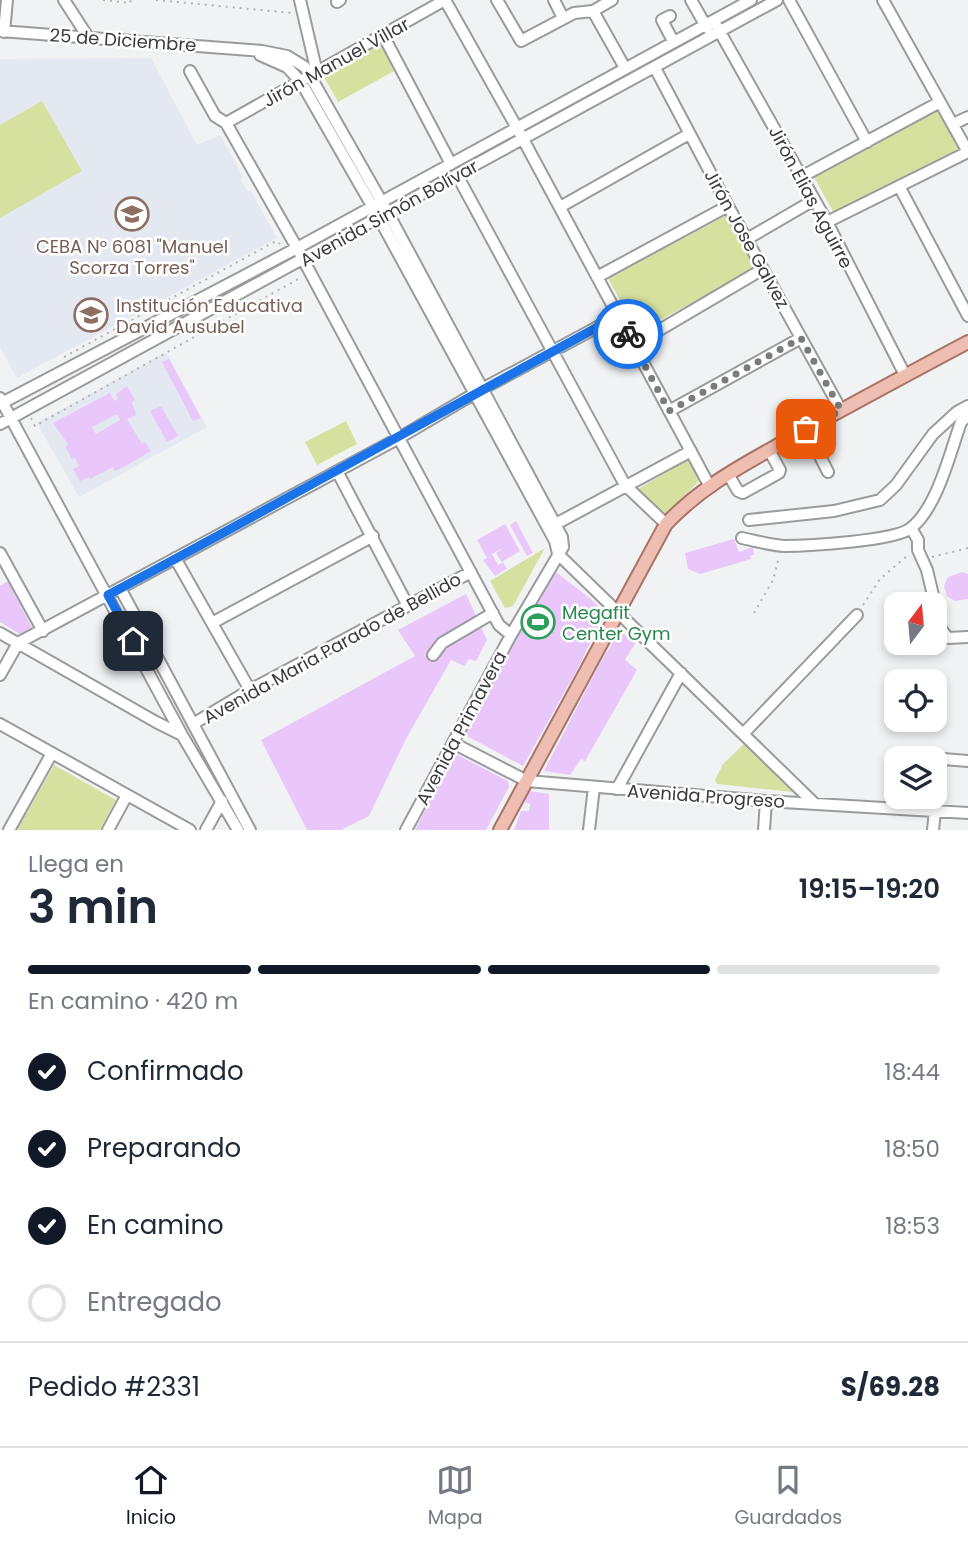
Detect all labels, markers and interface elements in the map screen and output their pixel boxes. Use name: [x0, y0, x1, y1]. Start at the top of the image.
street label: Jirón Manuel Villar: [258, 11, 414, 113]
street label: 25 de Diciembre: [49, 22, 197, 58]
street label: Jirón Elias Aguirre: [763, 121, 859, 273]
street label: Avenida Simón Bolívar: [295, 153, 483, 272]
street label: Jirón Jose Galvez: [698, 165, 796, 313]
school or university icon: CEBA N° 6081 "Manuel Scorza Torres": [113, 195, 151, 233]
place label: CEBA N° 6081 "Manuel Scorza Torres": [36, 234, 228, 280]
place label: Institución Educativa David Ausubel: [116, 293, 303, 339]
school or university icon: Institución Educativa David Ausubel: [72, 296, 110, 334]
courier: [593, 299, 663, 369]
icon: bike: [609, 315, 647, 353]
pin: [776, 399, 836, 459]
icon: bag: [787, 410, 825, 448]
street label: Avenida Maria Parado de Bellido: [198, 566, 466, 730]
north arrow: [884, 592, 947, 654]
map controls: [884, 592, 947, 809]
place label: Megafit Center Gym: [562, 600, 671, 646]
sports icon: Megafit Center Gym: [519, 603, 557, 641]
pin: [103, 611, 163, 671]
icon: home: [114, 622, 152, 660]
street label: Avenida Primavera: [410, 647, 512, 809]
button: locate: [884, 669, 947, 732]
button: layers: [884, 746, 947, 809]
street label: Avenida Progreso: [626, 778, 786, 814]
text: Llega en: [28, 848, 124, 880]
text: 19:15–19:20: [799, 871, 940, 907]
text: 3 min: [28, 875, 158, 939]
text: En camino · 420 m: [28, 985, 238, 1017]
icon: check: [28, 1053, 66, 1091]
text: Confirmado: [87, 1053, 244, 1089]
text: 18:44: [884, 1056, 940, 1088]
icon: check: [28, 1130, 66, 1168]
text: Preparando: [87, 1130, 241, 1166]
text: 18:50: [884, 1133, 940, 1165]
icon: check: [28, 1207, 66, 1245]
text: En camino: [87, 1207, 224, 1243]
text: 18:53: [885, 1210, 940, 1242]
text: Entregado: [87, 1284, 222, 1320]
text: Pedido #2331: [28, 1369, 200, 1405]
text: S/69.28: [841, 1369, 940, 1405]
tab: Inicio: [126, 1461, 176, 1532]
tab: Mapa: [428, 1461, 483, 1532]
tab: Guardados: [735, 1461, 842, 1532]

